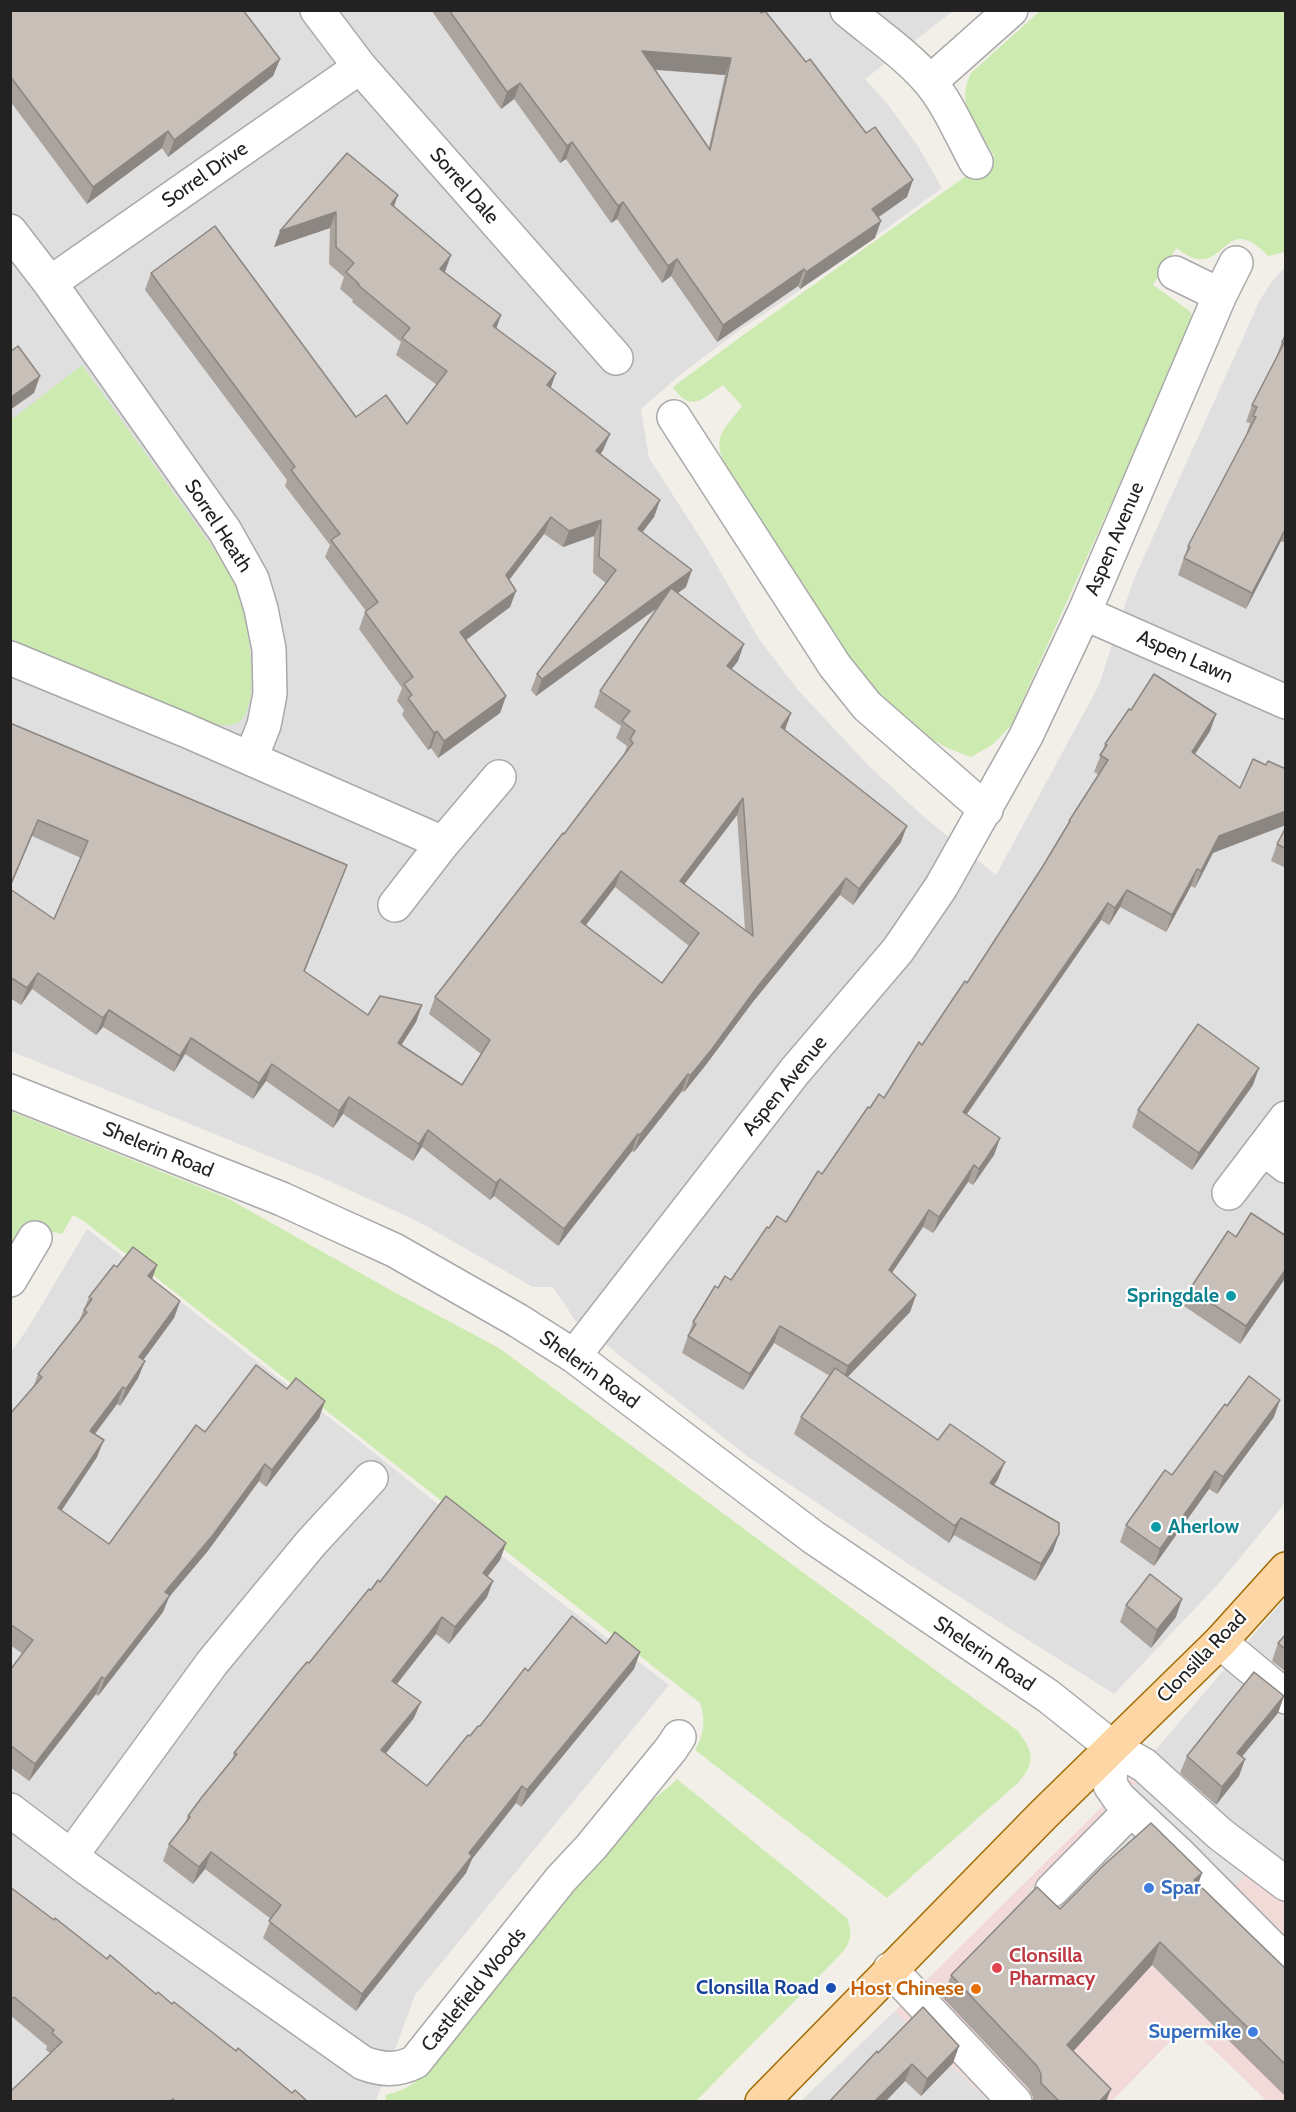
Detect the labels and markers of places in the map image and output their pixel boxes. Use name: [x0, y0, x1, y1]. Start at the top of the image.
place label: Springdale: [1127, 1284, 1219, 1308]
marker: Springdale: [1224, 1289, 1238, 1303]
place label: Aherlow: [1168, 1515, 1239, 1539]
marker: Aherlow: [1149, 1520, 1163, 1534]
place label: Spar: [1161, 1876, 1200, 1900]
marker: Spar: [1142, 1881, 1156, 1895]
place label: Clonsilla Pharmacy: [1009, 1944, 1096, 1991]
marker: Clonsilla Pharmacy: [990, 1961, 1004, 1975]
place label: Clonsilla Road: [696, 1976, 819, 2000]
place label: Host Chinese: [850, 1977, 964, 2001]
marker: Clonsilla Road: [824, 1981, 838, 1995]
marker: Host Chinese: [969, 1982, 983, 1996]
place label: Supermike: [1148, 2020, 1241, 2044]
marker: Supermike: [1246, 2025, 1260, 2039]

